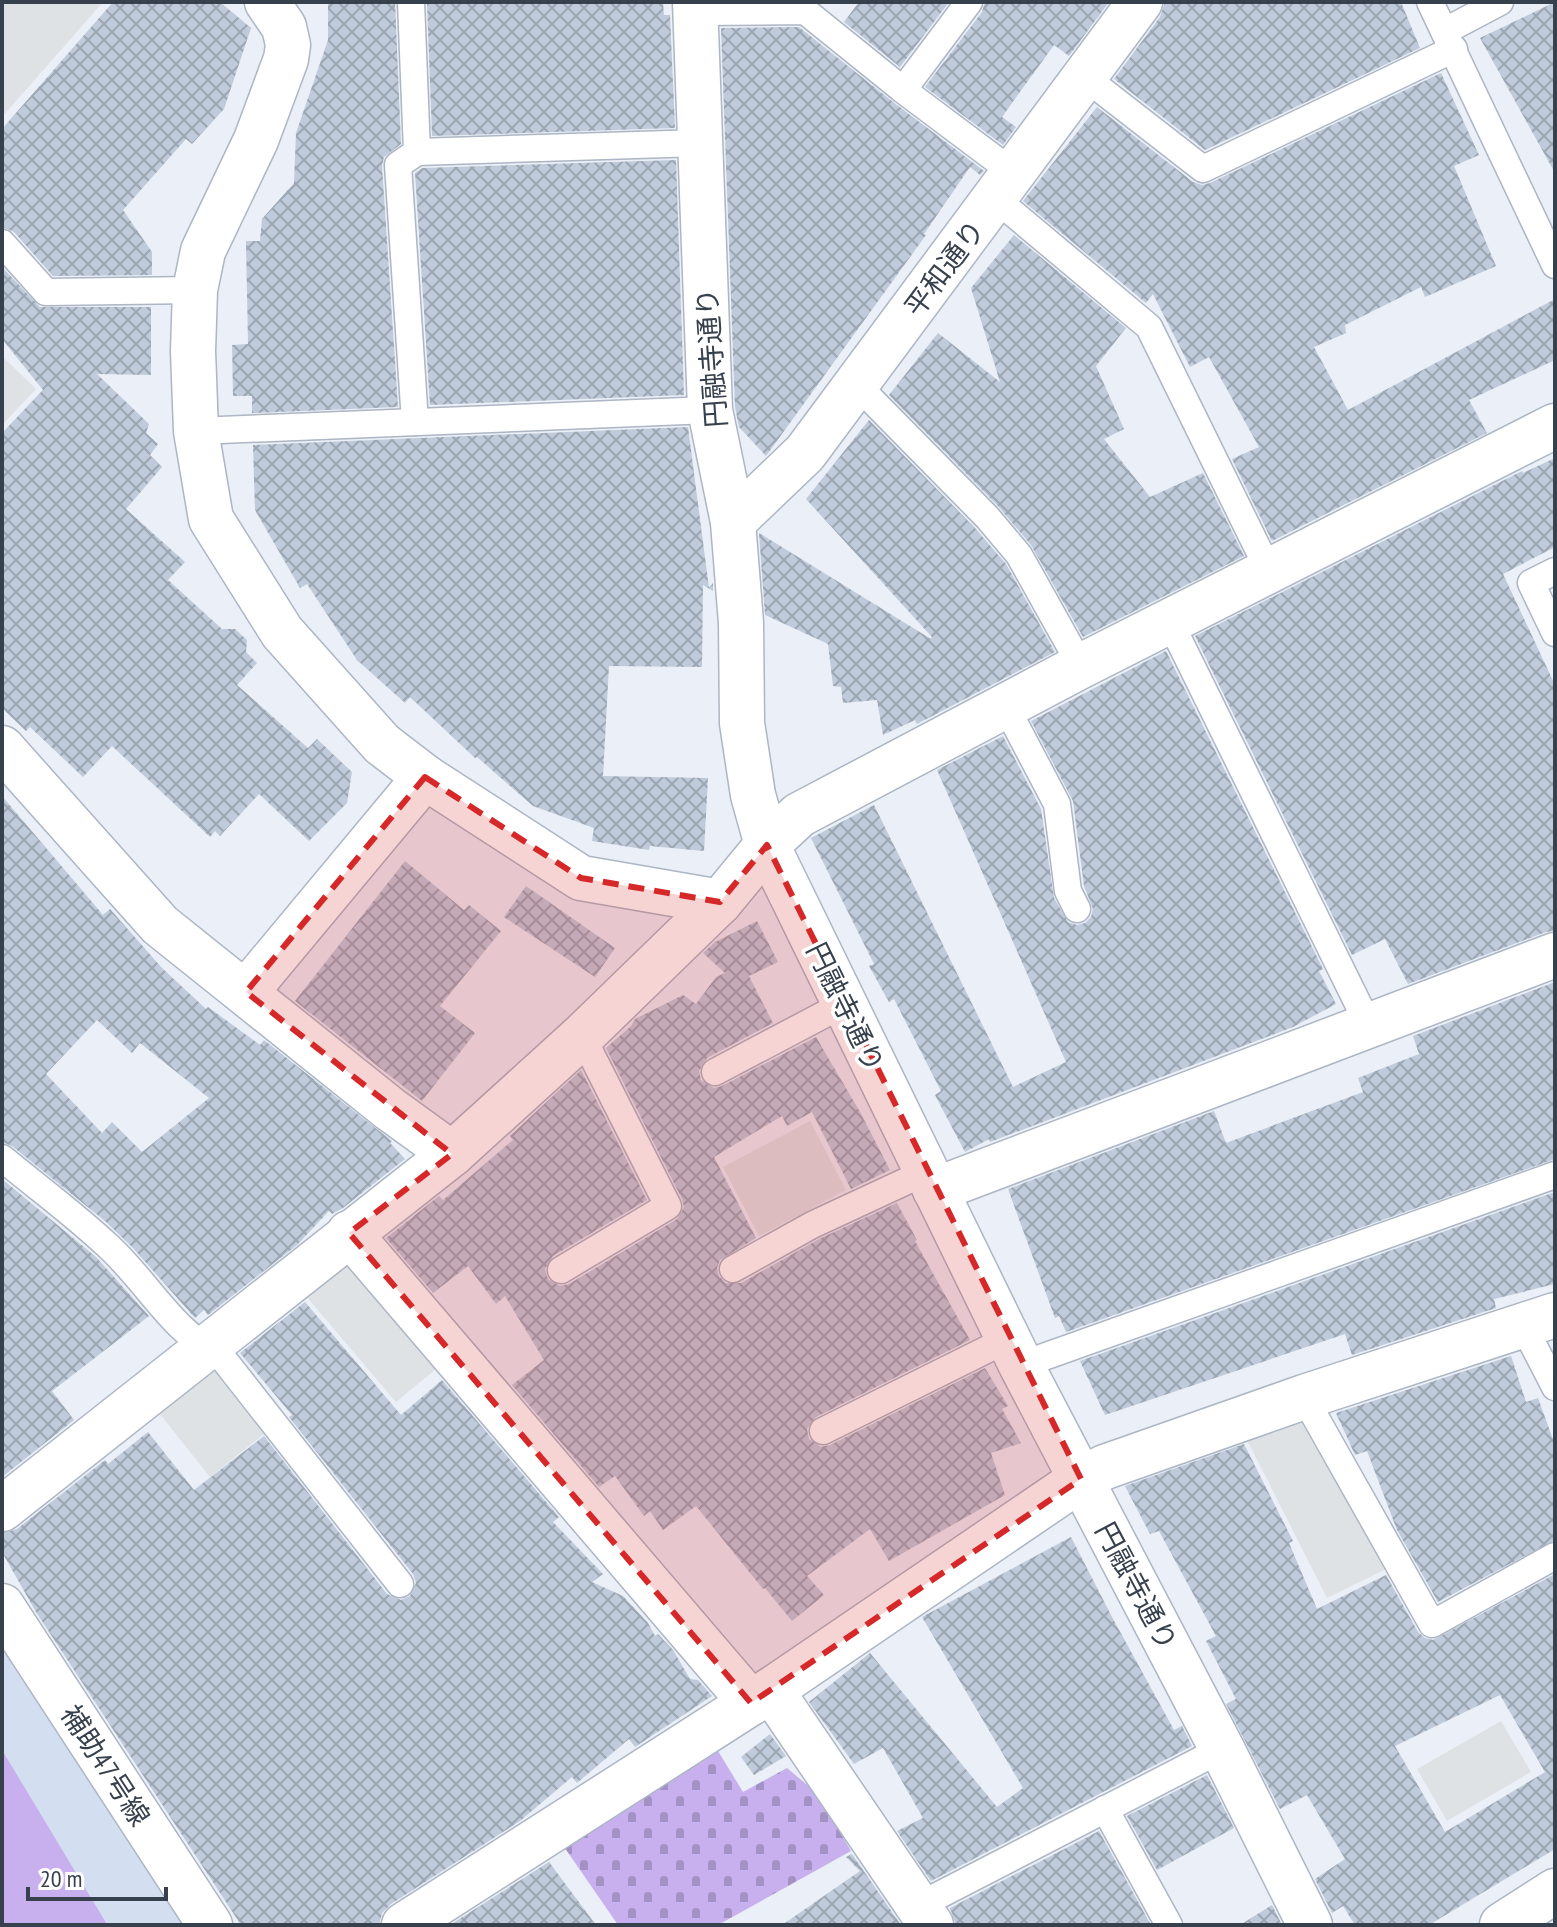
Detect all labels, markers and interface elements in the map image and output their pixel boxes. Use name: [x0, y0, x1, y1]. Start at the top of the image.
street label: 平和通り: [896, 212, 992, 324]
street label: 円融寺通り: [688, 287, 734, 429]
street label: 円融寺通り: [799, 936, 893, 1078]
street label: 円融寺通り: [1088, 1516, 1186, 1656]
street label: 補助47号線: [53, 1697, 159, 1833]
scale bar: [28, 1851, 166, 1901]
text: 20 m: [40, 1863, 82, 1894]

